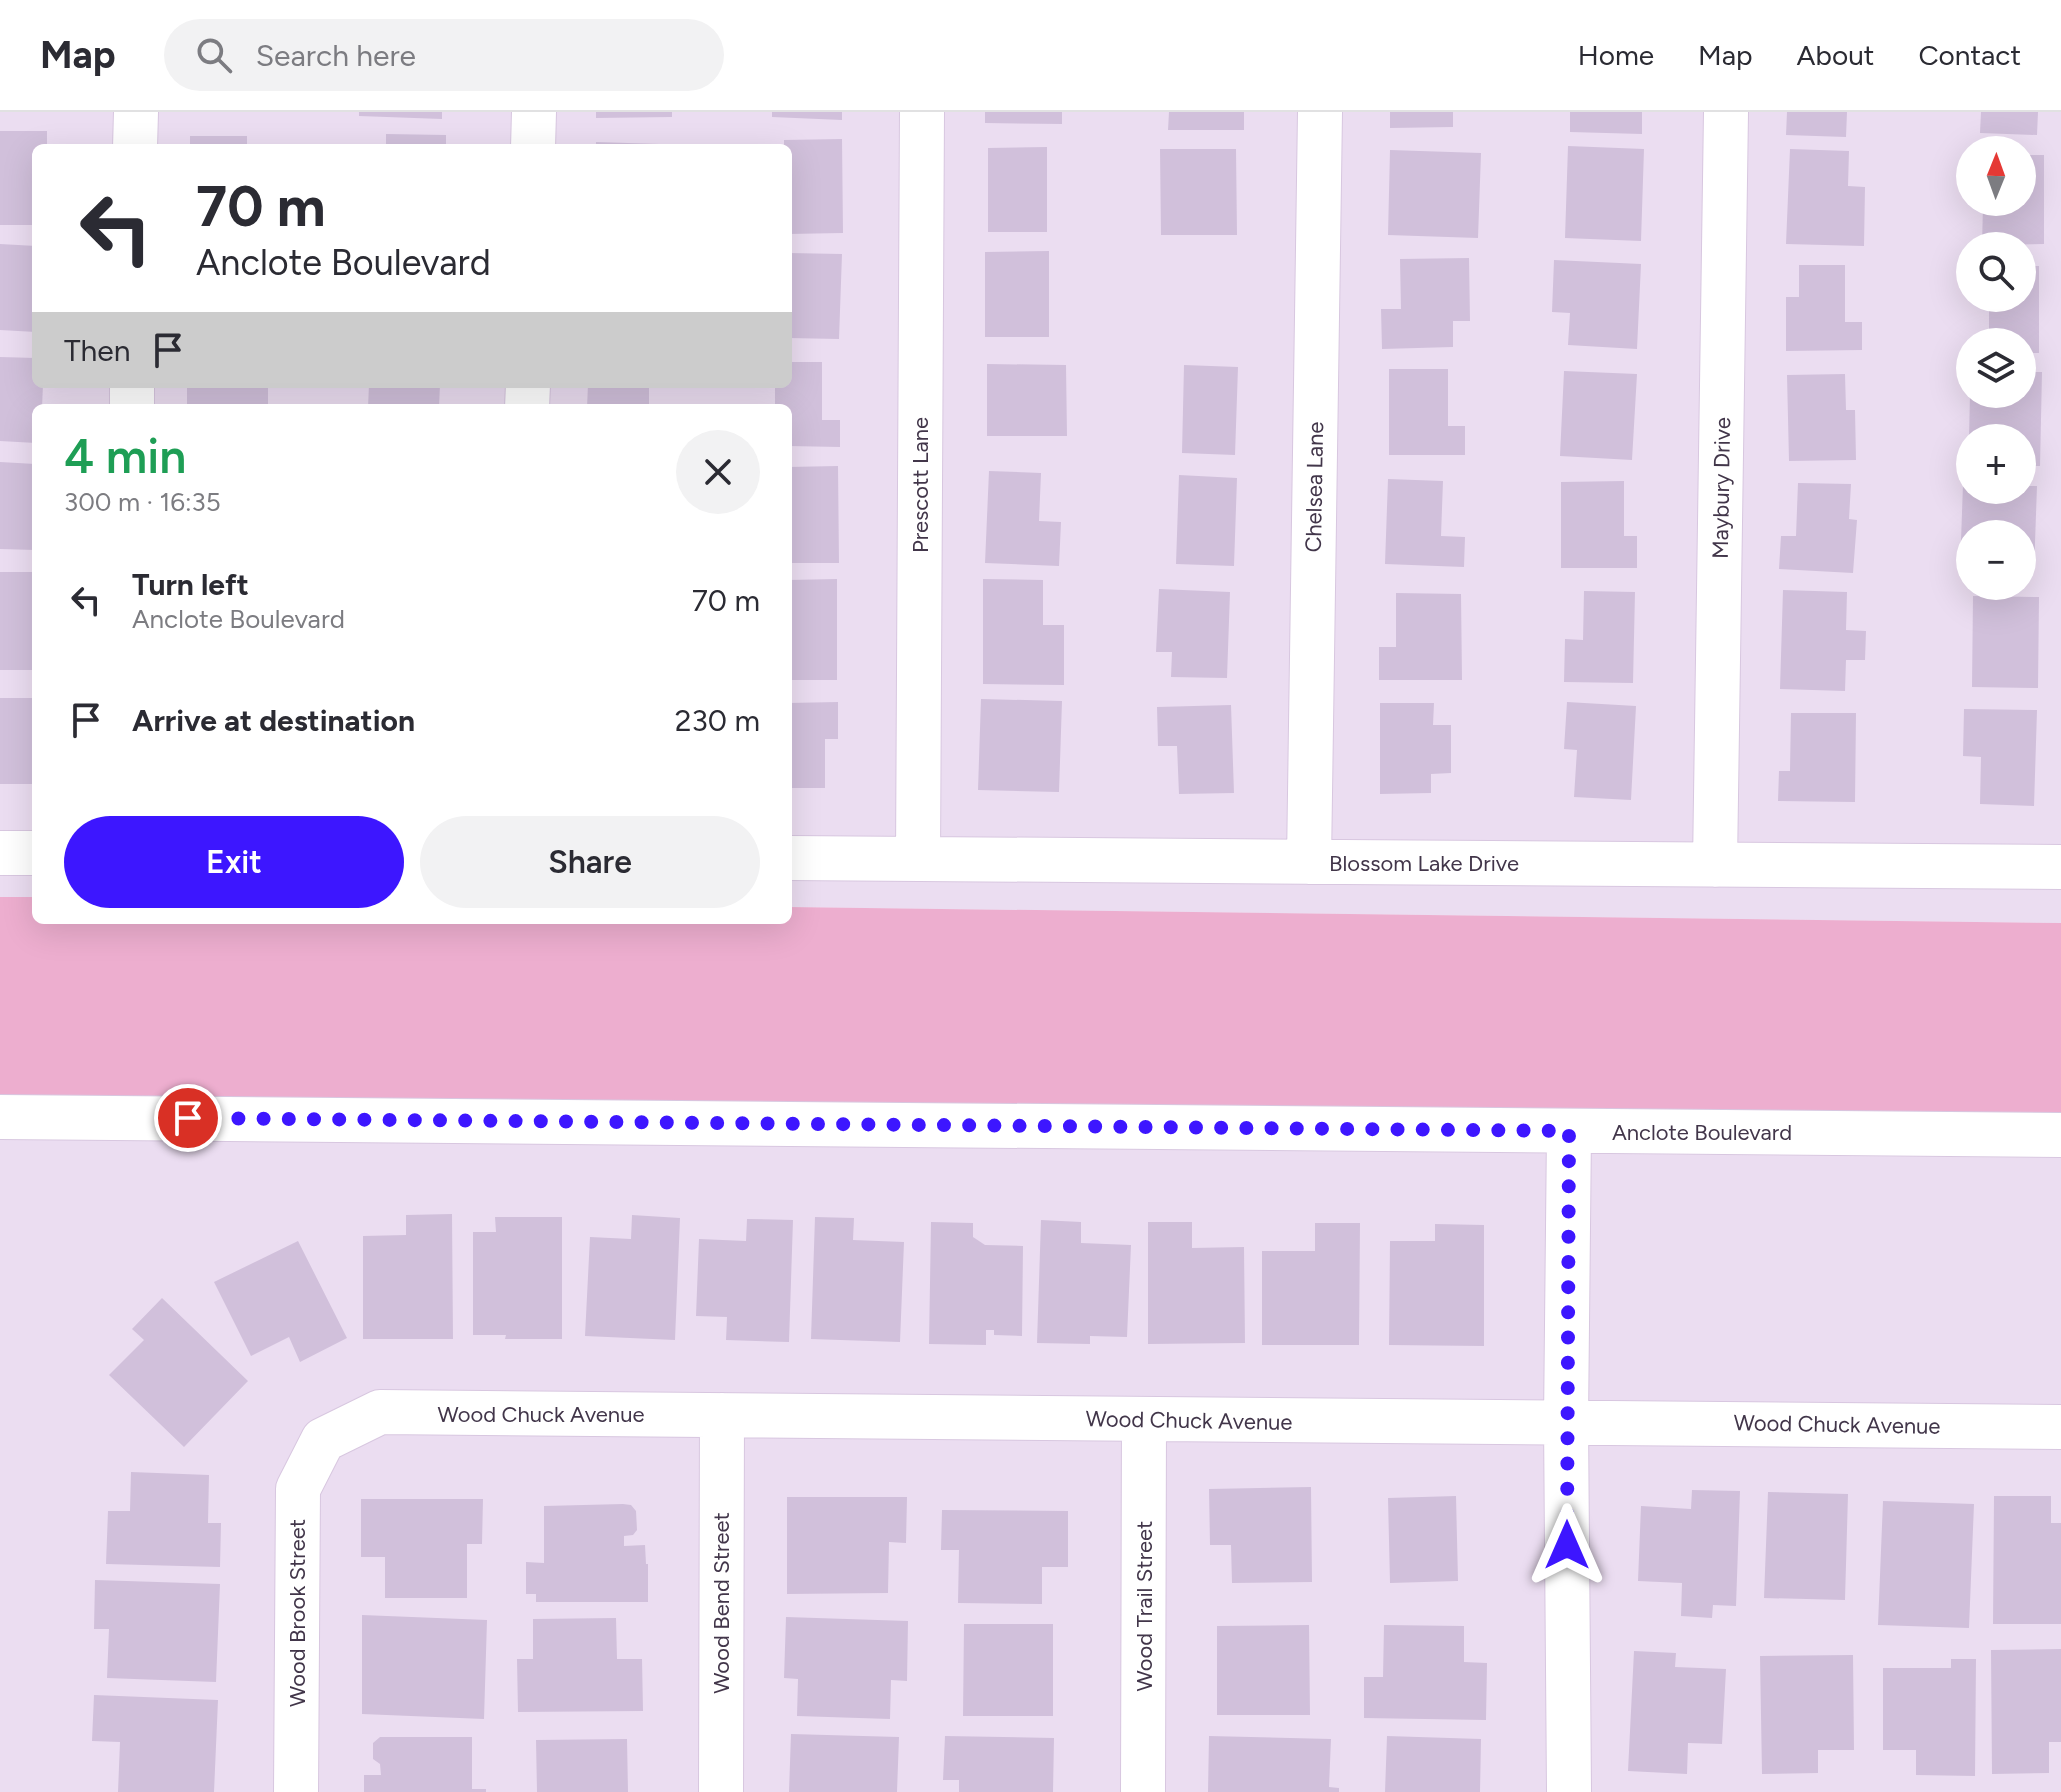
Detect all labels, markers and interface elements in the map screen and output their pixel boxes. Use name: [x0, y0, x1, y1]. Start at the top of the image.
search box: [164, 19, 724, 91]
text: Map: [40, 32, 116, 78]
icon: search: [192, 33, 236, 77]
text: Search here: [256, 37, 416, 74]
text: Home: [1578, 38, 1654, 72]
text: Map: [1698, 38, 1753, 72]
text: About: [1797, 38, 1874, 72]
text: Contact: [1918, 38, 2021, 72]
north arrow: [1956, 136, 2036, 216]
map controls: [1956, 136, 2036, 600]
text: 70 m: [196, 173, 326, 240]
icon: left: [64, 176, 168, 280]
button: search: [1956, 232, 2036, 312]
text: Anclote Boulevard: [196, 241, 491, 284]
icon: arrive: [146, 328, 190, 372]
button: layers: [1956, 328, 2036, 408]
text: Then: [64, 332, 130, 369]
street label: Prescott Lane: [907, 417, 934, 553]
street label: Maybury Drive: [1707, 417, 1736, 559]
street label: Chelsea Lane: [1300, 421, 1329, 553]
button: +: [1956, 424, 2036, 504]
text: 4 min: [64, 427, 186, 485]
button: close: [676, 430, 760, 514]
text: 300 m · 16:35: [64, 486, 221, 518]
button: −: [1956, 520, 2036, 600]
text: Turn left: [132, 566, 249, 603]
icon: left: [64, 578, 108, 622]
text: 70 m: [692, 582, 760, 619]
text: Anclote Boulevard: [132, 603, 345, 635]
icon: arrive: [64, 698, 108, 742]
text: Arrive at destination: [132, 702, 415, 739]
text: 230 m: [675, 702, 760, 739]
button: Exit: [64, 816, 404, 908]
button: Share: [420, 816, 760, 908]
street label: Blossom Lake Drive: [1329, 850, 1519, 877]
pin: [154, 1084, 222, 1152]
icon: arrive: [166, 1096, 210, 1140]
street label: Anclote Boulevard: [1612, 1119, 1792, 1146]
street label: Wood Chuck Avenue: [438, 1401, 644, 1428]
street label: Wood Chuck Avenue: [1085, 1405, 1293, 1436]
street label: Wood Chuck Avenue: [1733, 1409, 1941, 1440]
position arrow: [1525, 1503, 1609, 1587]
street label: Wood Bend Street: [708, 1512, 735, 1694]
street label: Wood Brook Street: [284, 1519, 311, 1707]
street label: Wood Trail Street: [1131, 1521, 1158, 1691]

